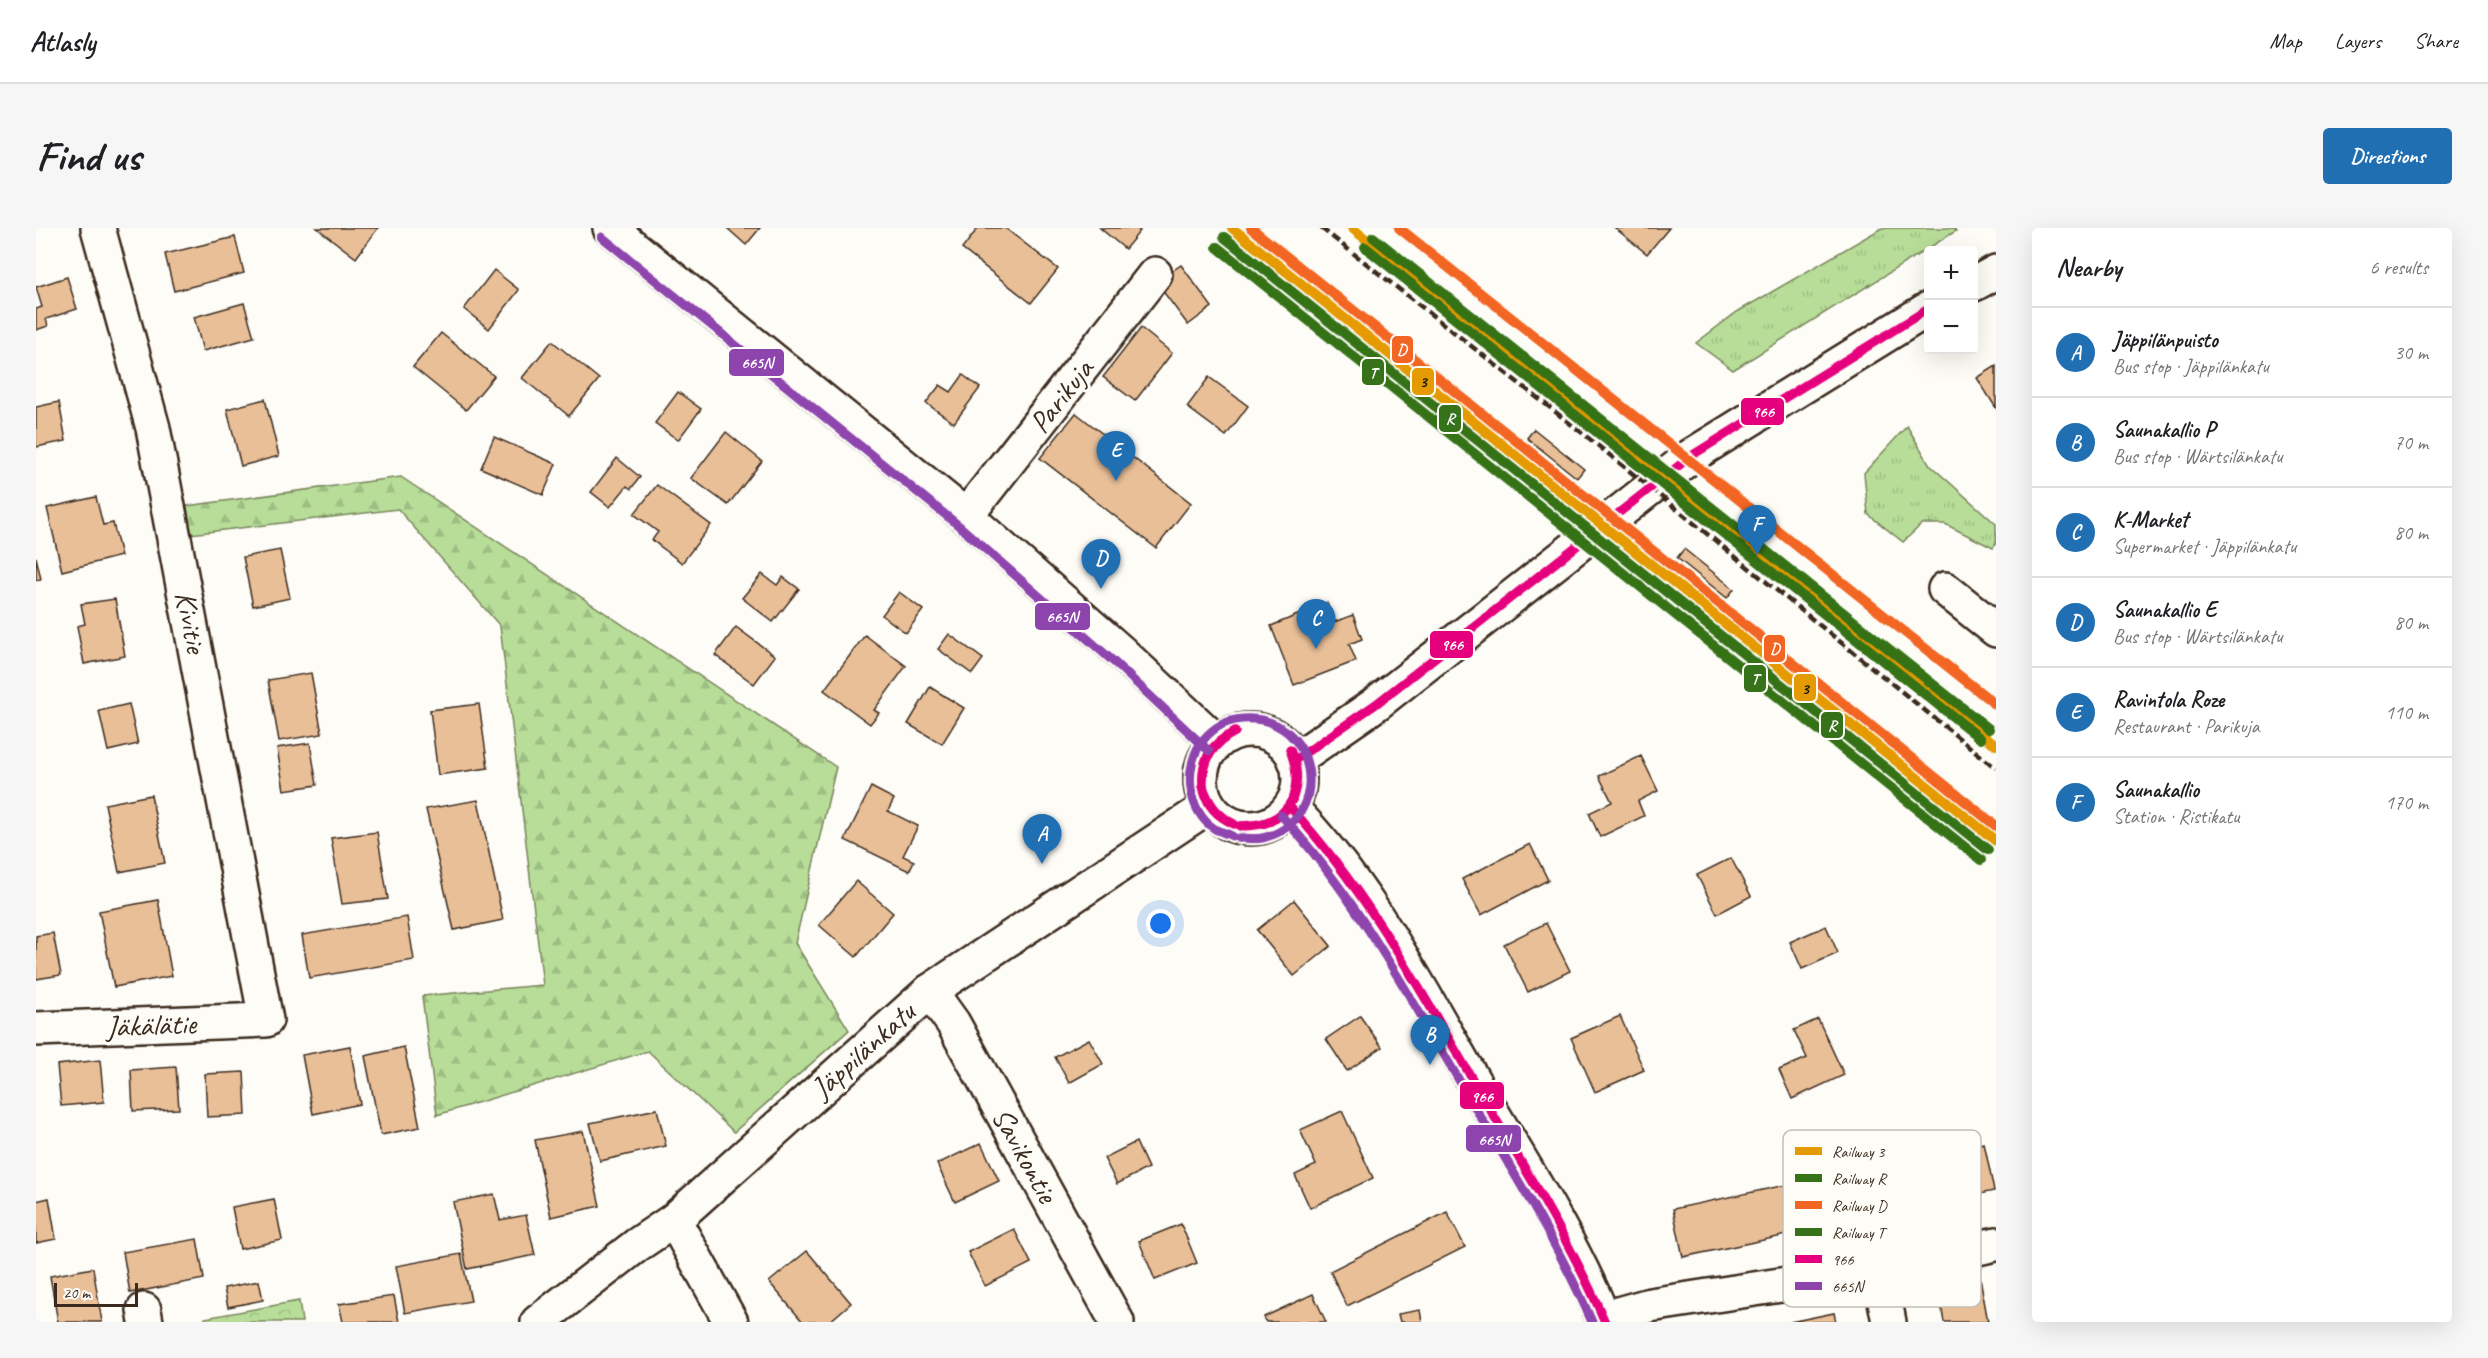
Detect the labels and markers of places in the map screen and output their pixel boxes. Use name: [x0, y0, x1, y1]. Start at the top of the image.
pin: E: [1096, 432, 1136, 481]
pin: F: [1738, 506, 1776, 555]
pin: D: [1082, 540, 1120, 589]
pin: C: [1296, 600, 1336, 649]
pin: A: [1022, 814, 1062, 864]
pin: B: [1410, 1016, 1450, 1065]

